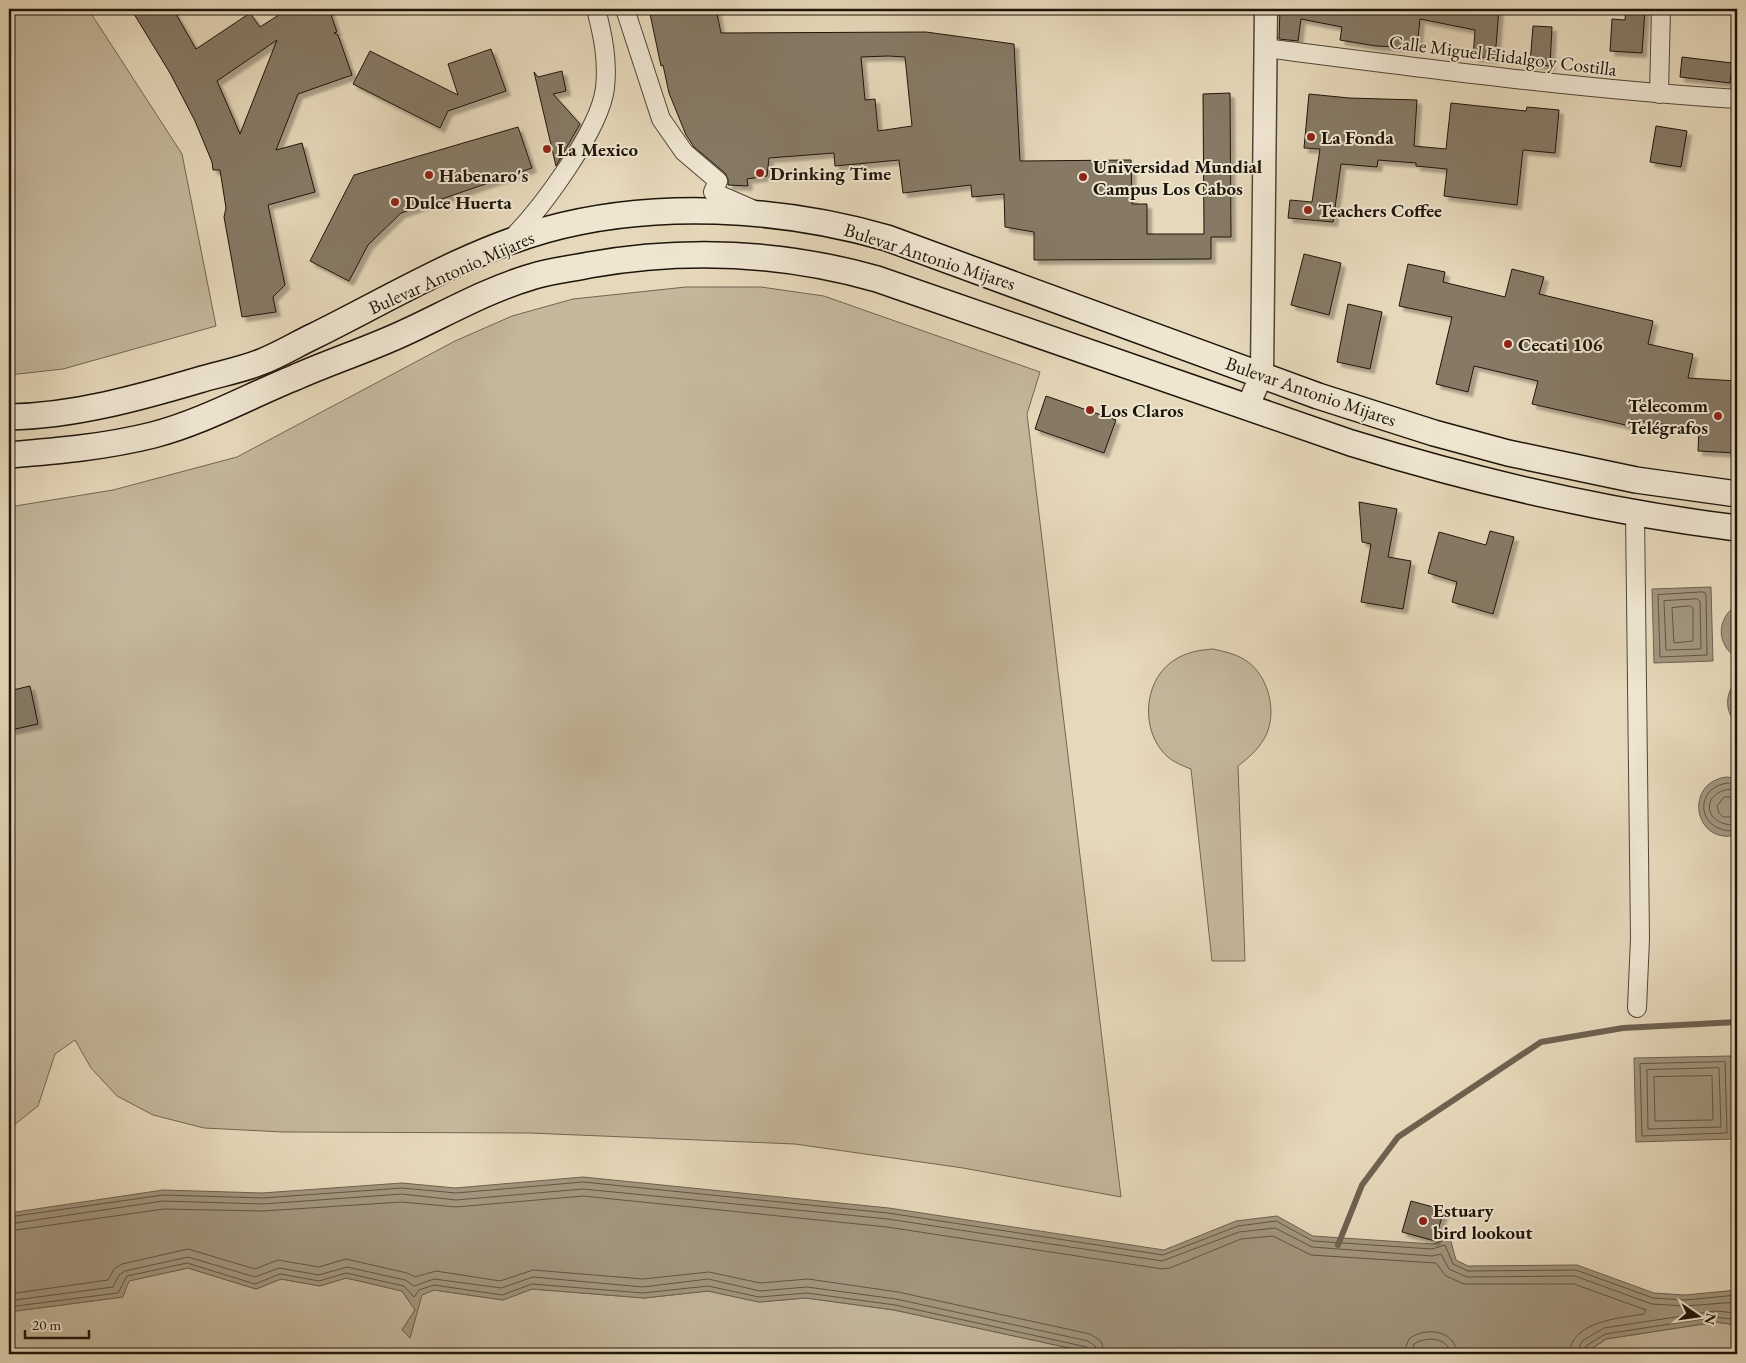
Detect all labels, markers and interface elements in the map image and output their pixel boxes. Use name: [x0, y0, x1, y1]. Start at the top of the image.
street label: Calle Miguel Hidalgo y Costilla: [1388, 29, 1619, 82]
place label: La Fonda: [1321, 125, 1395, 150]
marker: La Fonda: [1305, 131, 1317, 143]
place label: La Mexico: [557, 137, 639, 162]
marker: La Mexico: [541, 143, 553, 155]
place label: Universidad Mundial Campus Los Cabos: [1093, 154, 1263, 201]
place label: Drinking Time: [770, 161, 891, 186]
place label: Habenaro's: [439, 163, 529, 188]
marker: Drinking Time: [754, 167, 766, 179]
marker: Habenaro's: [423, 169, 435, 181]
marker: Universidad Mundial Campus Los Cabos: [1077, 171, 1089, 183]
place label: Dulce Huerta: [405, 190, 513, 215]
marker: Dulce Huerta: [389, 196, 401, 208]
place label: Teachers Coffee: [1318, 198, 1442, 223]
marker: Teachers Coffee: [1302, 204, 1314, 216]
street label: Bulevar Antonio Mijares: [841, 217, 1019, 296]
street label: Bulevar Antonio Mijares: [364, 225, 538, 320]
place label: Cecati 106: [1518, 332, 1603, 357]
marker: Cecati 106: [1502, 338, 1514, 350]
street label: Bulevar Antonio Mijares: [1222, 351, 1399, 432]
place label: Telecomm Telégrafos: [1627, 393, 1709, 440]
place label: Los Claros: [1100, 398, 1184, 423]
marker: Los Claros: [1084, 404, 1096, 416]
marker: Telecomm Telégrafos: [1712, 410, 1724, 422]
place label: Estuary bird lookout: [1433, 1198, 1533, 1245]
marker: Estuary bird lookout: [1417, 1215, 1429, 1227]
north arrow: [1674, 1290, 1724, 1340]
scale bar: [25, 1308, 89, 1340]
text: N: [1700, 1311, 1721, 1327]
text: 20 m: [32, 1315, 61, 1334]

